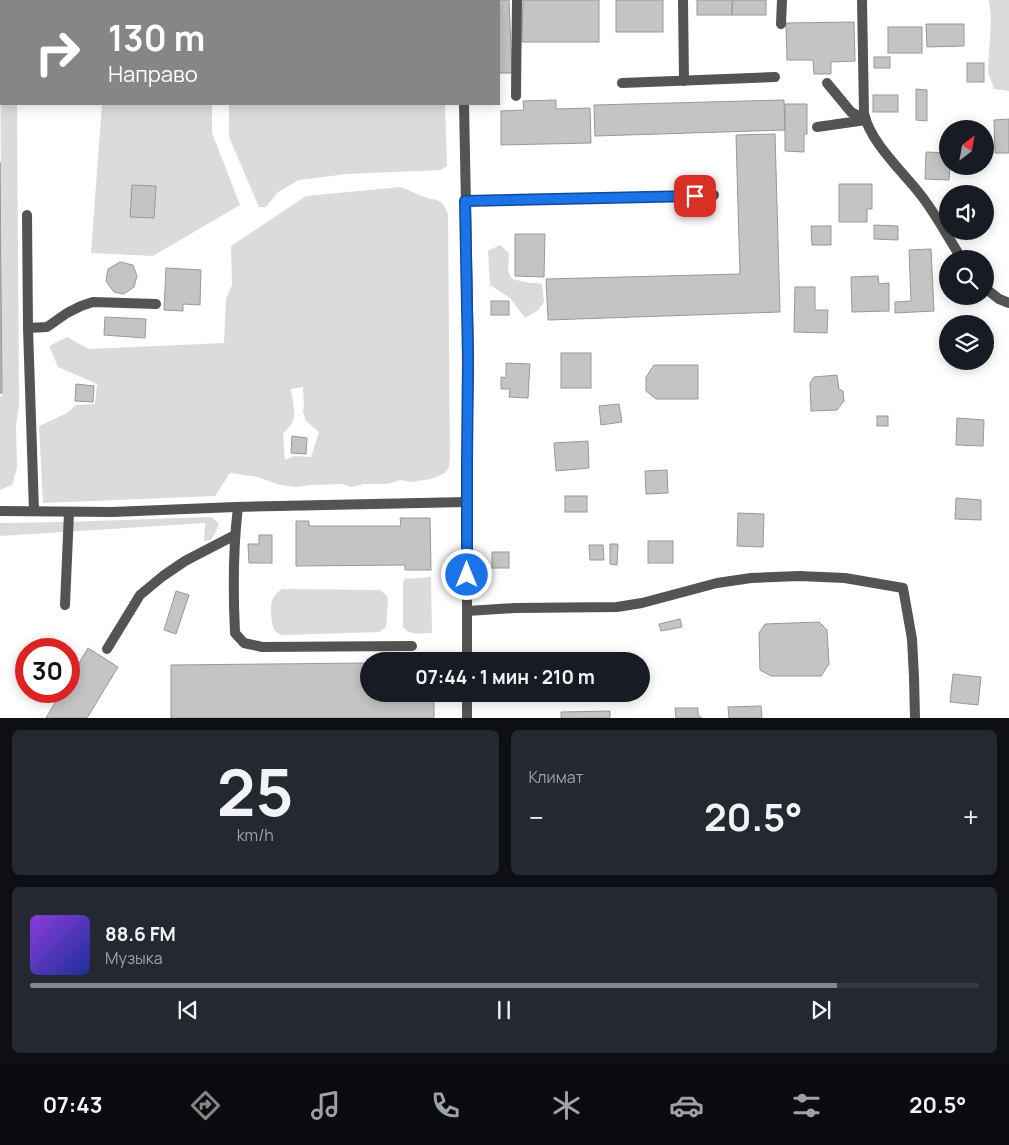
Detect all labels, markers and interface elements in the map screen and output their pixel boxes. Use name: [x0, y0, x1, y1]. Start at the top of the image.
text: 130 m: [108, 14, 205, 62]
icon: right: [25, 20, 90, 85]
text: Направо: [108, 59, 198, 89]
north arrow: [939, 120, 994, 175]
map controls: [939, 120, 994, 370]
pin: [674, 175, 716, 217]
icon: arrive: [681, 182, 709, 210]
button: sound: [939, 185, 994, 240]
button: search: [939, 250, 994, 305]
button: layers: [939, 315, 994, 370]
position arrow: [440, 548, 492, 600]
speed limit sign: 30: [15, 638, 80, 703]
text: 07:44 · 1 мин · 210 m: [415, 664, 595, 690]
text: 25: [217, 747, 294, 836]
text: Климат: [529, 766, 584, 788]
text: 20.5°: [704, 790, 803, 842]
text: −: [529, 798, 544, 836]
text: +: [963, 798, 979, 836]
text: km/h: [237, 824, 274, 846]
text: 88.6 FM: [105, 921, 176, 947]
text: Музыка: [105, 947, 163, 969]
icon: previous: [174, 996, 202, 1024]
icon: pause: [490, 996, 518, 1024]
icon: next: [807, 996, 835, 1024]
icon: directions: [188, 1088, 223, 1123]
icon: music: [308, 1088, 343, 1123]
icon: phone: [428, 1088, 463, 1123]
icon: climate: [549, 1088, 584, 1123]
icon: car: [669, 1088, 704, 1123]
icon: filters: [789, 1088, 824, 1123]
text: 07:43: [43, 1090, 103, 1120]
text: 20.5°: [909, 1090, 966, 1120]

